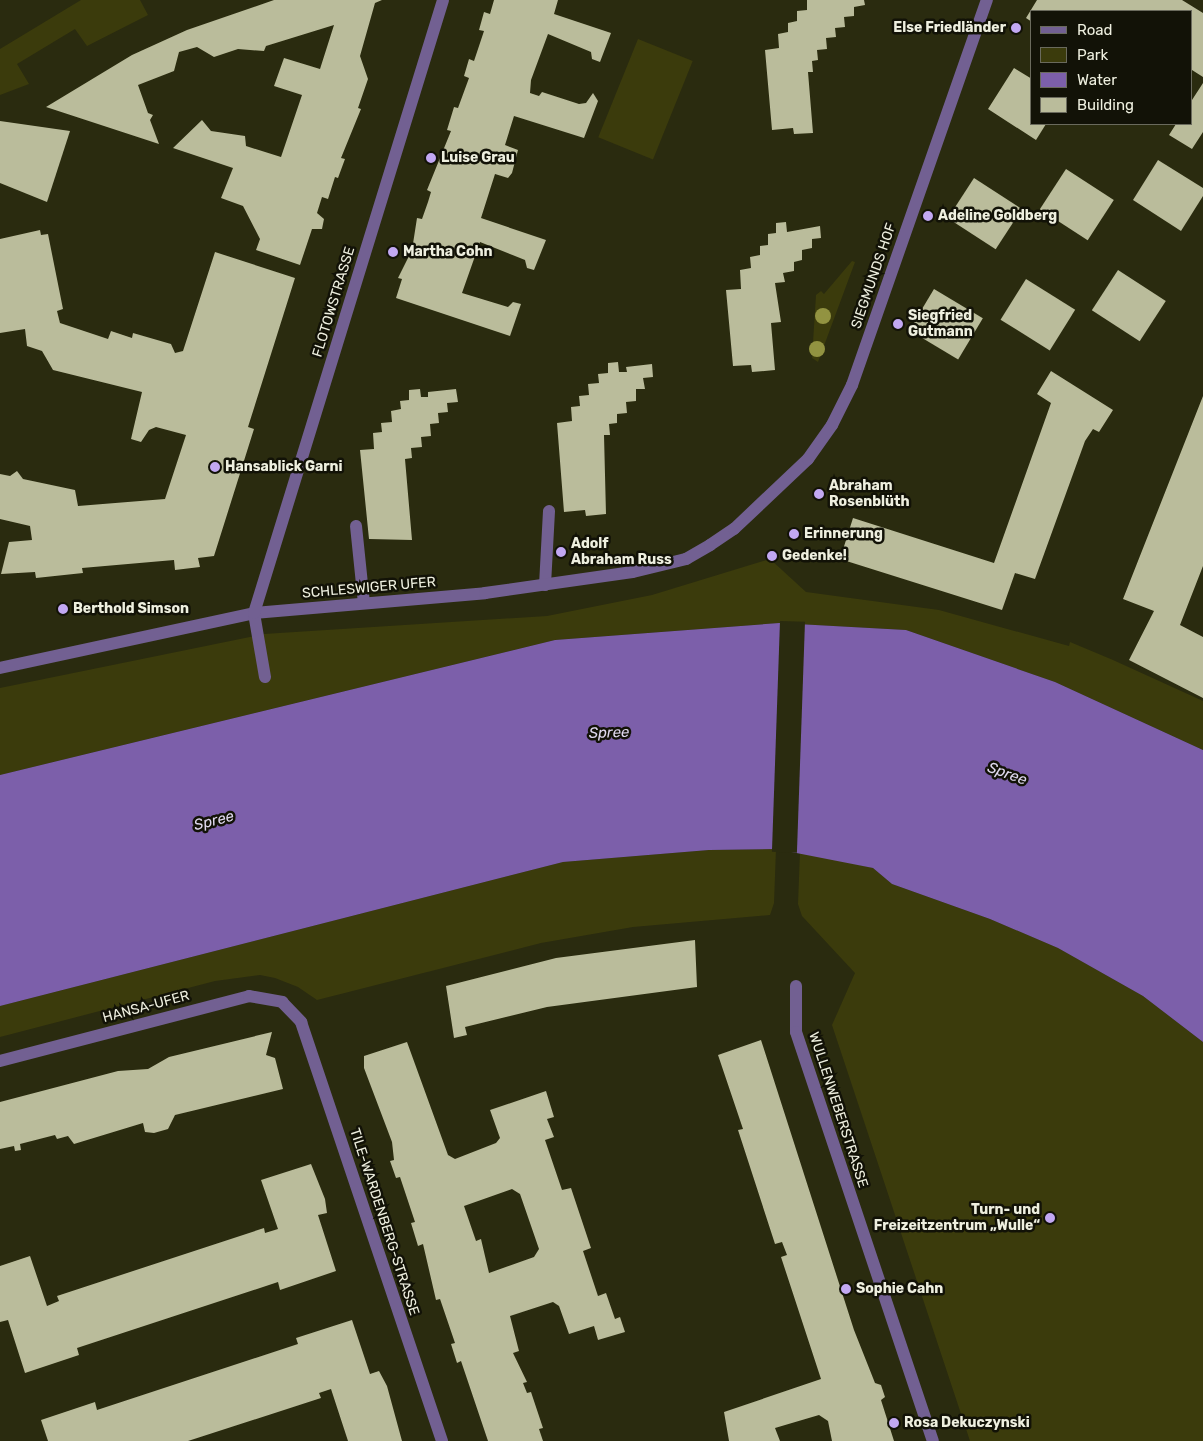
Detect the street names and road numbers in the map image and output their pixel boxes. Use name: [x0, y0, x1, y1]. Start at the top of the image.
street label: SIEGMUNDS HOF: [848, 221, 900, 331]
street label: FLOTOWSTRASSE: [309, 245, 359, 359]
street label: SCHLESWIGER UFER: [301, 574, 437, 602]
street label: HANSA-UFER: [101, 987, 191, 1027]
street label: WULLENWEBERSTRASSE: [805, 1030, 871, 1190]
street label: TILE-WARDENBERG-STRASSE: [346, 1126, 422, 1318]

